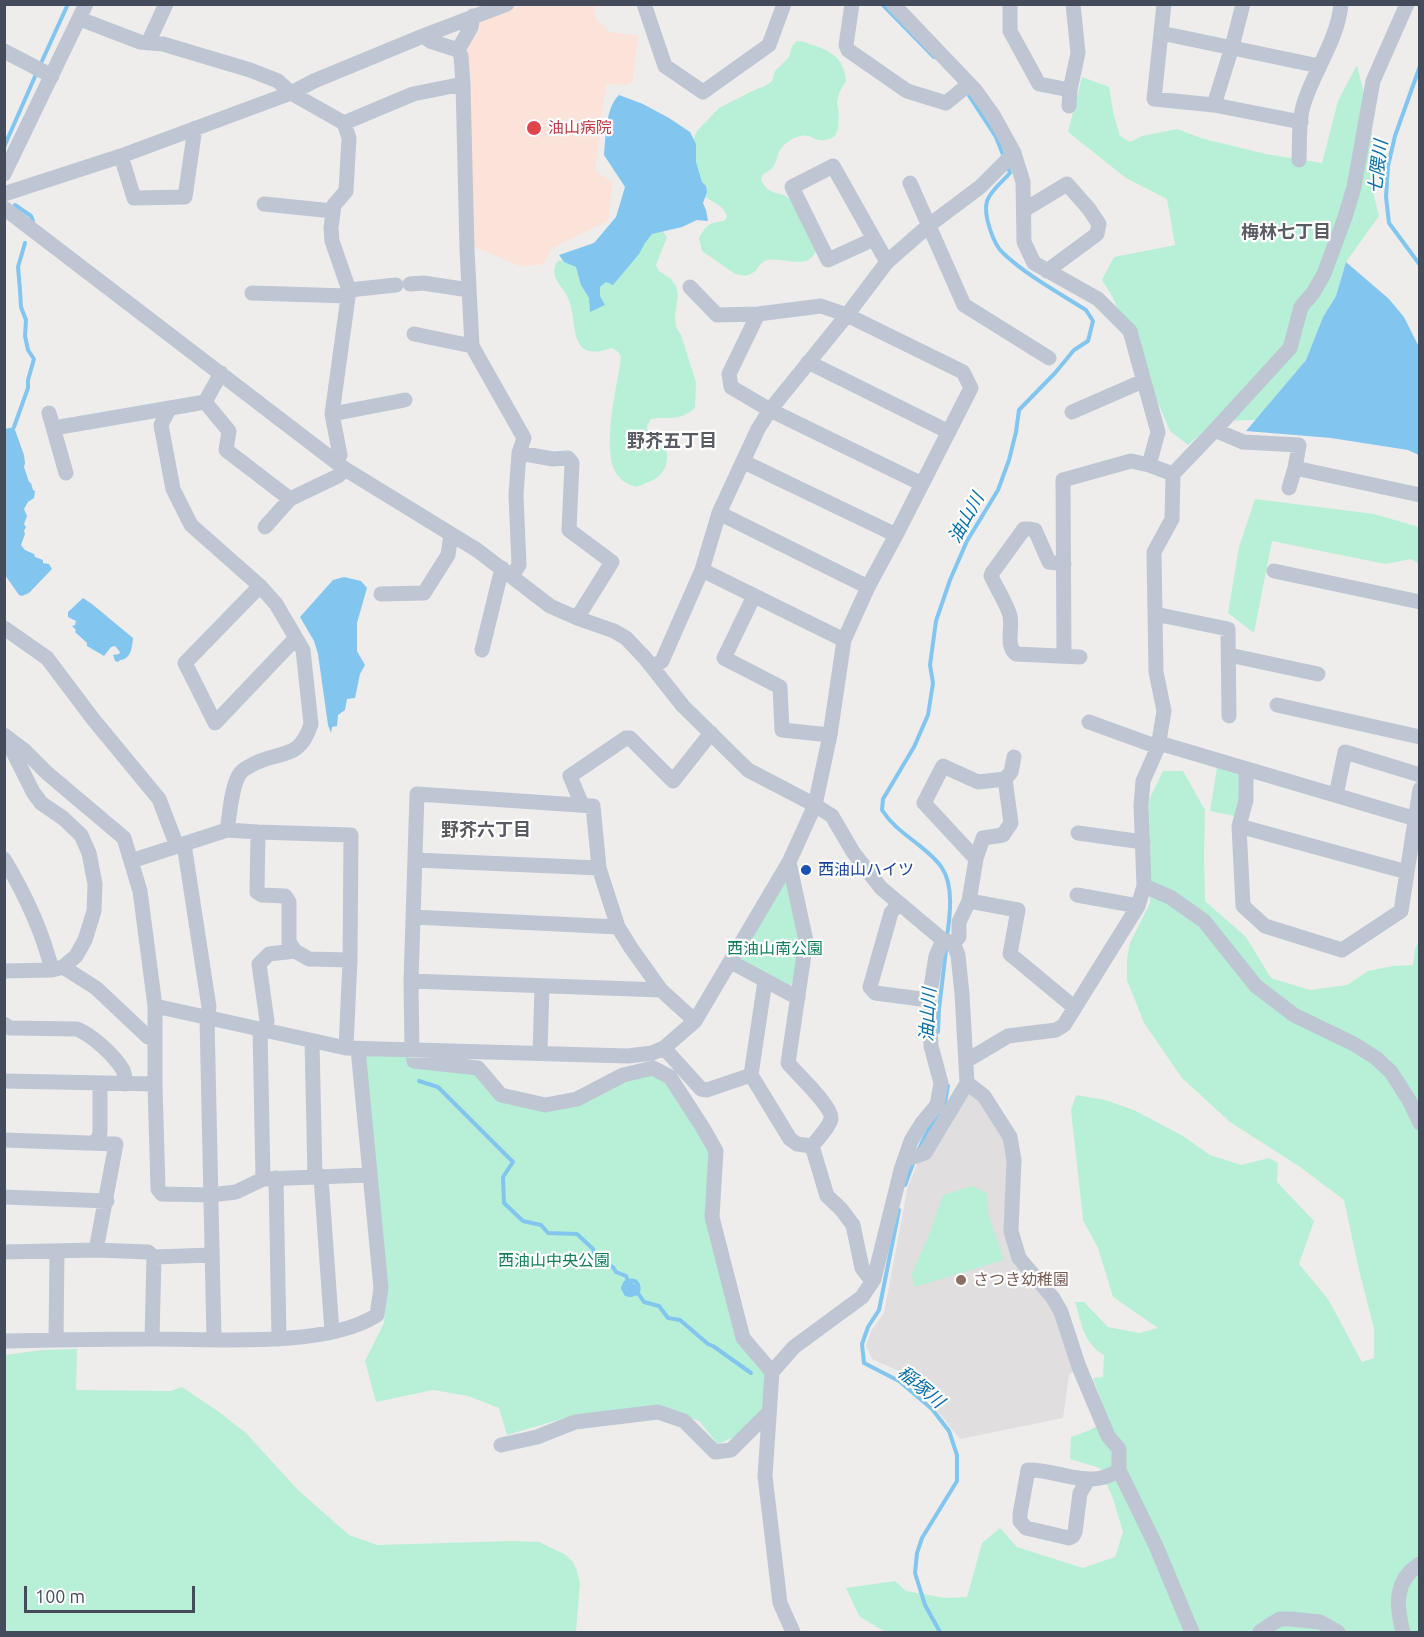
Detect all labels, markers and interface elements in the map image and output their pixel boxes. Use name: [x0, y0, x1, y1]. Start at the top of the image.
place label: 油山病院: [548, 118, 612, 138]
marker: 油山病院: [525, 119, 543, 137]
water label: 七隈川: [1364, 139, 1392, 195]
district label: 梅林七丁目: [1241, 221, 1331, 243]
district label: 野芥五丁目: [627, 430, 717, 452]
water label: 油山川: [943, 489, 989, 547]
district label: 野芥六丁目: [441, 819, 531, 841]
place label: 西油山ハイツ: [818, 860, 914, 880]
marker: 西油山ハイツ: [799, 863, 813, 877]
park label: 西油山南公園: [727, 939, 823, 959]
water label: 油山川: [916, 987, 940, 1043]
park label: 西油山中央公園: [498, 1251, 610, 1271]
place label: さつき幼稚園: [973, 1270, 1069, 1290]
marker: さつき幼稚園: [954, 1273, 968, 1287]
water label: 稲塚川: [893, 1361, 949, 1413]
scale bar: [27, 1574, 198, 1612]
text: 100 m: [35, 1586, 85, 1606]

